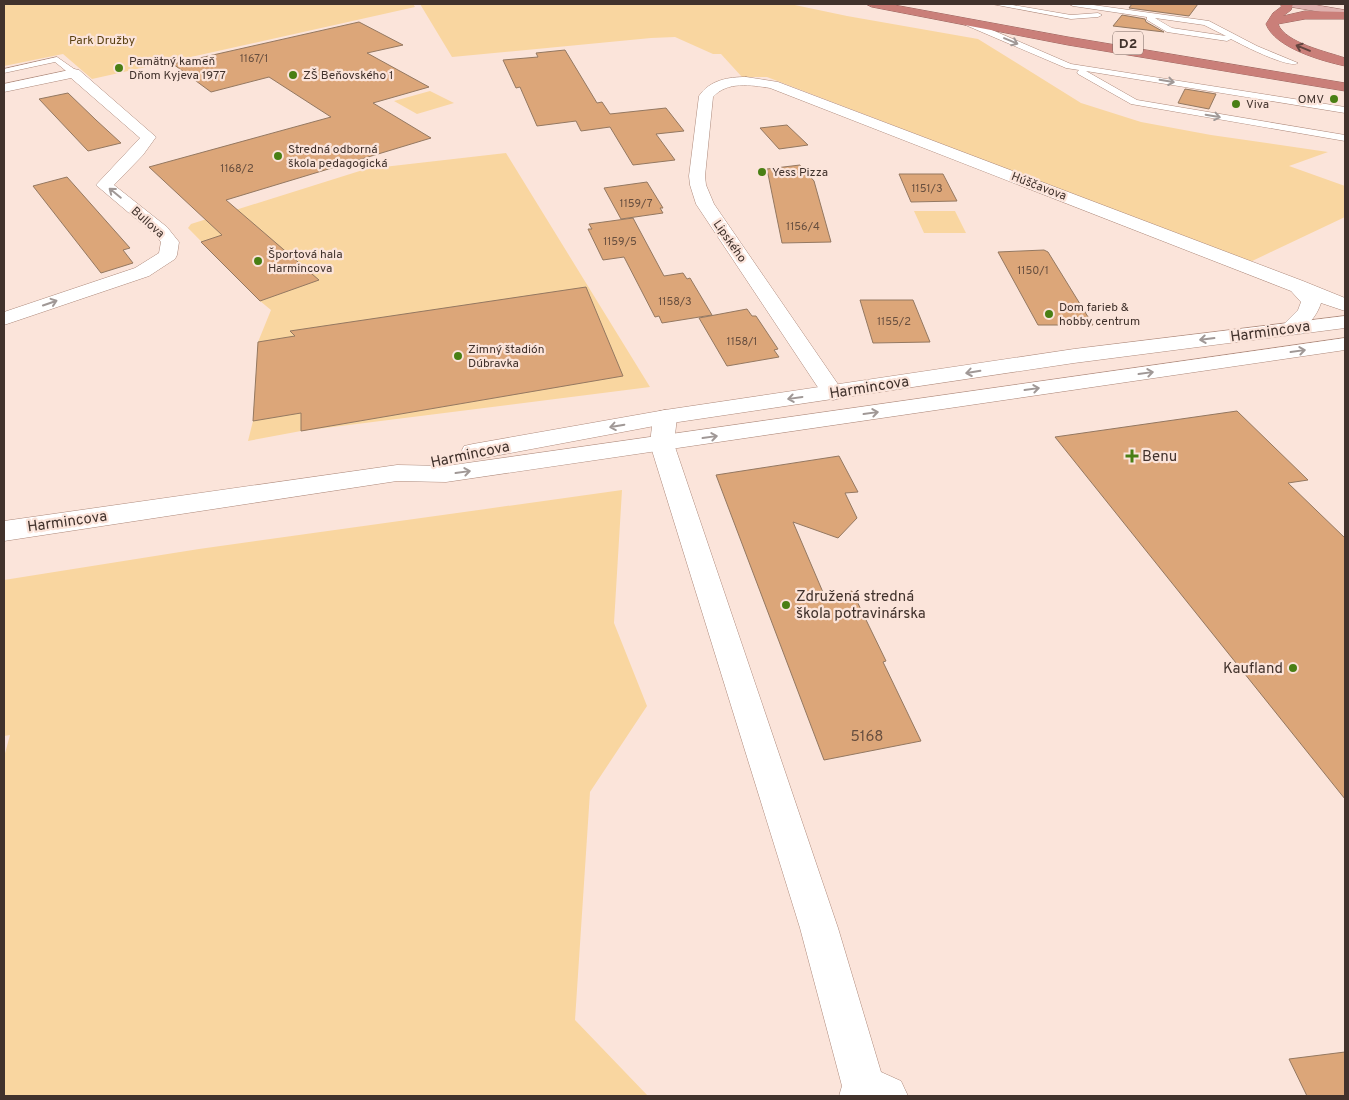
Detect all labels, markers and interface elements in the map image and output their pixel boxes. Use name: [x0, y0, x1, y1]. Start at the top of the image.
road number: D2: [1113, 32, 1143, 54]
park label: Park Družby: [69, 33, 135, 49]
one-way arrow: [1003, 36, 1018, 46]
one-way arrow: [1296, 42, 1311, 52]
house number: 1167/1: [240, 52, 268, 66]
place label: Pamätný kameň Dňom Kyjeva 1977: [129, 54, 226, 84]
marker: Pamätný kameň Dňom Kyjeva 1977: [113, 62, 125, 74]
place label: ZŠ Beňovského 1: [303, 68, 394, 84]
marker: ZŠ Beňovského 1: [287, 69, 299, 81]
one-way arrow: [1159, 77, 1175, 87]
place label: OMV: [1298, 92, 1324, 108]
marker: OMV: [1328, 93, 1340, 105]
place label: Viva: [1246, 97, 1269, 113]
marker: Viva: [1230, 98, 1242, 110]
one-way arrow: [1204, 111, 1220, 121]
place label: Stredná odborná škola pedagogická: [288, 142, 388, 172]
marker: Stredná odborná škola pedagogická: [272, 150, 284, 162]
house number: 1168/2: [220, 162, 254, 176]
place label: Yess Pizza: [772, 165, 828, 181]
marker: Yess Pizza: [756, 166, 768, 178]
street label: Húščavova: [1009, 169, 1069, 205]
house number: 1151/3: [911, 182, 943, 196]
one-way arrow: [109, 188, 122, 199]
house number: 1159/7: [620, 197, 653, 211]
street label: Bullova: [127, 203, 167, 242]
street label: Lipského: [709, 217, 750, 266]
house number: 1156/4: [786, 220, 820, 234]
house number: 1159/5: [603, 235, 637, 249]
place label: Športová hala Harmincova: [268, 247, 343, 277]
marker: Športová hala Harmincova: [252, 255, 264, 267]
house number: 1150/1: [1017, 264, 1049, 278]
house number: 1158/3: [658, 295, 692, 309]
one-way arrow: [42, 298, 57, 307]
place label: Dom farieb & hobby centrum: [1059, 300, 1140, 330]
marker: Dom farieb & hobby centrum: [1043, 308, 1055, 320]
house number: 1155/2: [877, 315, 911, 329]
street label: Harmincova: [1229, 317, 1311, 347]
one-way arrow: [1200, 334, 1216, 344]
house number: 1158/1: [727, 335, 757, 349]
place label: Zimný štadión Dúbravka: [468, 342, 545, 372]
one-way arrow: [1289, 346, 1305, 356]
marker: Zimný štadión Dúbravka: [452, 350, 464, 362]
one-way arrow: [966, 367, 982, 377]
one-way arrow: [1138, 368, 1154, 378]
street label: Harmincova: [828, 373, 910, 404]
one-way arrow: [1024, 384, 1040, 394]
one-way arrow: [788, 394, 804, 404]
one-way arrow: [863, 408, 879, 418]
one-way arrow: [610, 422, 626, 431]
one-way arrow: [702, 431, 718, 441]
street label: Harmincova: [429, 438, 512, 473]
place label: Benu: [1142, 448, 1177, 467]
marker: Benu: [1126, 450, 1138, 462]
one-way arrow: [454, 466, 470, 476]
street label: Harmincova: [26, 507, 108, 537]
place label: Združená stredná škola potravinárska: [796, 588, 926, 624]
marker: Združená stredná škola potravinárska: [780, 599, 792, 611]
place label: Kaufland: [1223, 660, 1283, 679]
marker: Kaufland: [1287, 662, 1299, 674]
house number: 5168: [850, 728, 884, 747]

